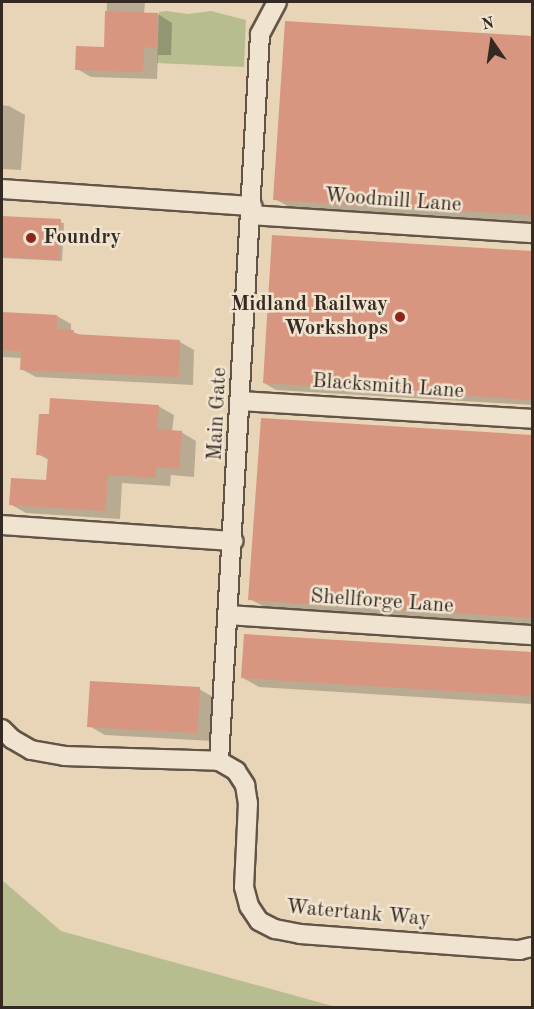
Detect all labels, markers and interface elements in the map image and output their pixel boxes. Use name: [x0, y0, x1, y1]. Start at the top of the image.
north arrow: [462, 12, 522, 72]
text: N: [480, 15, 496, 34]
street label: Woodmill Lane: [324, 184, 462, 218]
place label: Foundry: [43, 225, 121, 251]
marker: Foundry: [24, 231, 38, 245]
place label: Midland Railway Workshops: [231, 292, 388, 342]
marker: Midland Railway Workshops: [393, 310, 407, 324]
street label: Main Gate: [203, 367, 233, 461]
street label: Blacksmith Lane: [311, 369, 465, 405]
street label: Shellforge Lane: [309, 584, 455, 620]
street label: Watertank Way: [285, 895, 431, 933]

